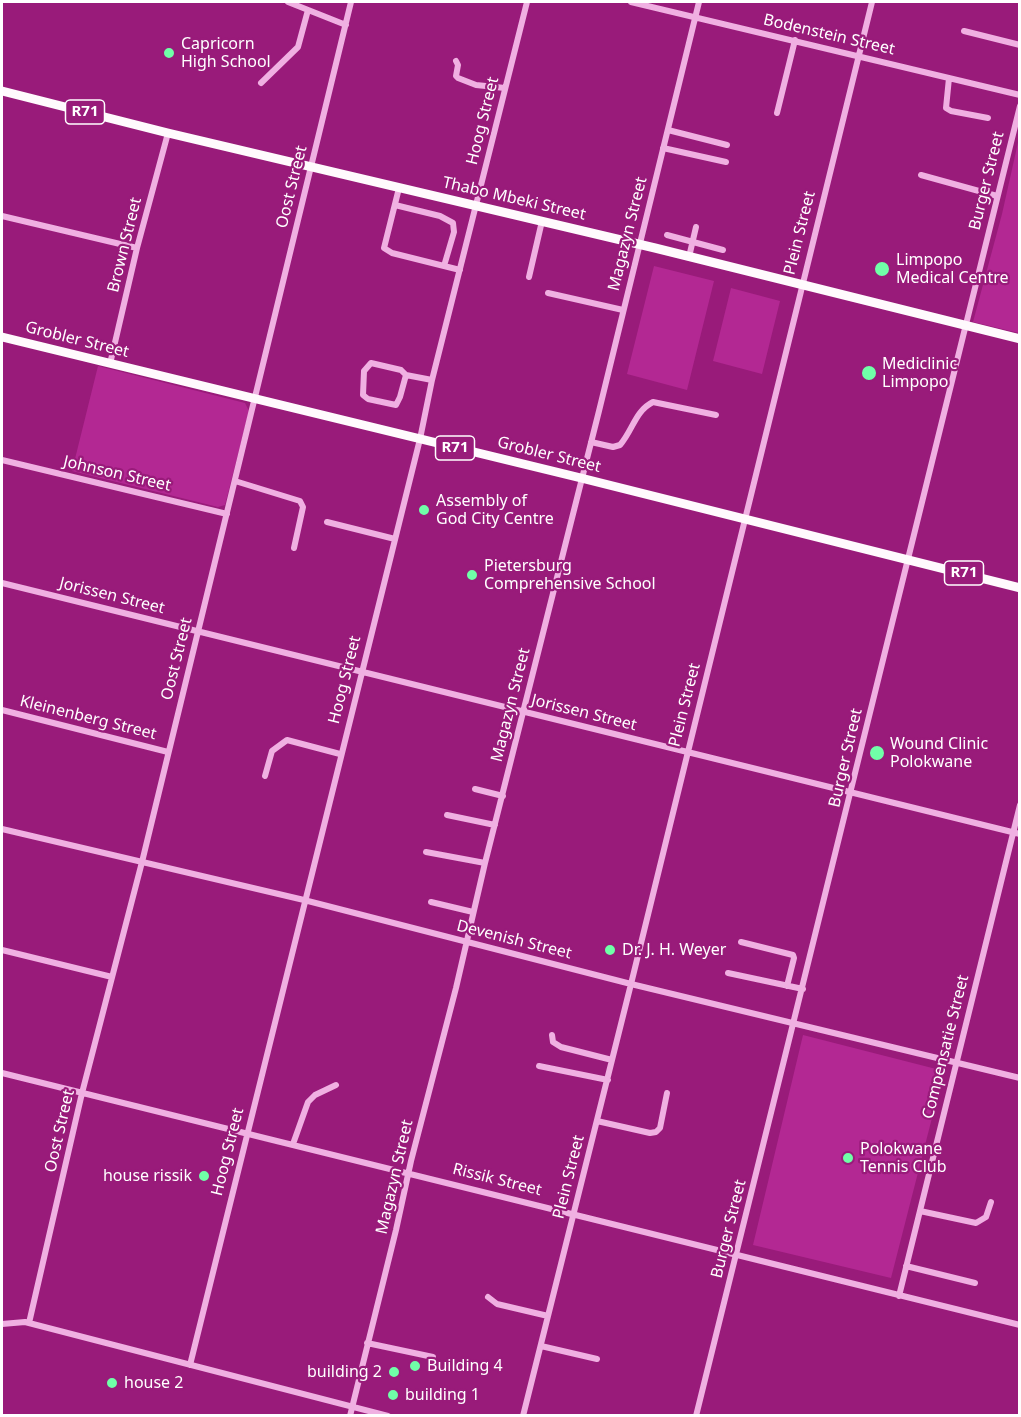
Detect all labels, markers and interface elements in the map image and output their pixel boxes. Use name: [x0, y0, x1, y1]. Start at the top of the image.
street label: Bodenstein Street: [761, 11, 897, 59]
place label: Capricorn High School: [181, 34, 271, 72]
marker: Capricorn High School: [162, 46, 176, 60]
street label: Hoog Street: [463, 75, 503, 167]
road number: R71: [66, 100, 104, 124]
street label: Burger Street: [965, 130, 1009, 232]
street label: Oost Street: [272, 144, 312, 230]
street label: Thabo Mbeki Street: [441, 173, 587, 225]
street label: Magazyn Street: [605, 175, 651, 293]
street label: Plein Street: [780, 189, 820, 277]
street label: Brown Street: [104, 195, 146, 295]
place label: Limpopo Medical Centre: [896, 250, 1009, 288]
marker: Limpopo Medical Centre: [873, 260, 891, 278]
street label: Grobler Street: [23, 318, 131, 362]
place label: Mediclinic Limpopo: [882, 354, 957, 392]
marker: Mediclinic Limpopo: [860, 364, 878, 382]
street label: Grobler Street: [495, 433, 603, 477]
road number: R71: [436, 436, 474, 460]
street label: Johnson Street: [61, 452, 173, 496]
place label: Assembly of God City Centre: [436, 491, 554, 529]
marker: Assembly of God City Centre: [417, 503, 431, 517]
place label: Pietersburg Comprehensive School: [484, 556, 656, 594]
road number: R71: [944, 561, 984, 585]
marker: Pietersburg Comprehensive School: [465, 568, 479, 582]
street label: Jorissen Street: [57, 574, 167, 618]
street label: Oost Street: [157, 616, 197, 702]
street label: Hoog Street: [325, 634, 365, 726]
street label: Magazyn Street: [488, 646, 534, 764]
street label: Plein Street: [665, 661, 705, 749]
street label: Jorissen Street: [529, 691, 639, 735]
street label: Kleinenberg Street: [18, 692, 158, 744]
street label: Burger Street: [825, 707, 867, 809]
place label: Wound Clinic Polokwane: [890, 734, 988, 772]
marker: Wound Clinic Polokwane: [868, 744, 886, 762]
street label: Devenish Street: [454, 916, 574, 964]
place label: Dr. J. H. Weyer: [622, 940, 726, 960]
marker: Dr. J. H. Weyer: [603, 943, 617, 957]
street label: Compensatie Street: [919, 973, 973, 1121]
street label: Oost Street: [41, 1088, 79, 1174]
street label: Hoog Street: [208, 1106, 248, 1198]
street label: Magazyn Street: [373, 1118, 417, 1236]
street label: Plein Street: [549, 1133, 589, 1221]
place label: Polokwane Tennis Club: [860, 1139, 946, 1177]
marker: Polokwane Tennis Club: [841, 1151, 855, 1165]
street label: Rissik Street: [451, 1160, 543, 1200]
place label: house rissik: [103, 1166, 192, 1186]
marker: house rissik: [197, 1169, 211, 1183]
street label: Burger Street: [707, 1178, 751, 1280]
place label: Building 4: [427, 1356, 503, 1376]
marker: Building 4: [408, 1359, 422, 1373]
place label: building 2: [307, 1362, 382, 1382]
marker: building 2: [387, 1365, 401, 1379]
place label: house 2: [124, 1373, 183, 1393]
marker: house 2: [105, 1376, 119, 1390]
place label: building 1: [405, 1385, 480, 1405]
marker: building 1: [386, 1388, 400, 1402]

